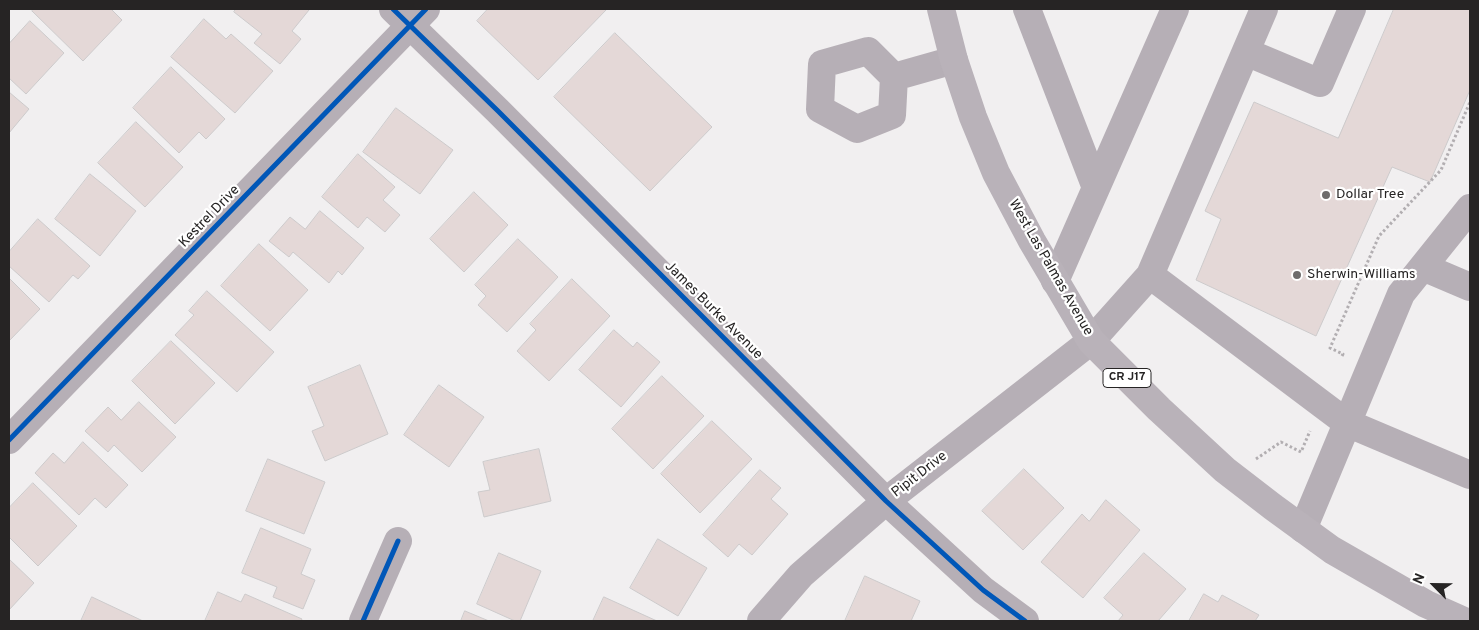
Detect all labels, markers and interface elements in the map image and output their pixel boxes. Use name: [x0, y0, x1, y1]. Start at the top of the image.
street label: Kestrel Drive: [176, 182, 244, 252]
place label: Dollar Tree: [1336, 187, 1404, 203]
marker: Dollar Tree: [1320, 189, 1332, 201]
street label: West Las Palmas Avenue: [1004, 197, 1096, 339]
street label: James Burke Avenue: [661, 259, 765, 363]
place label: Sherwin-Williams: [1307, 267, 1416, 283]
marker: Sherwin-Williams: [1291, 269, 1303, 281]
road number: CR J17: [1103, 368, 1151, 388]
street label: Pipit Drive: [889, 448, 951, 502]
north arrow: [1409, 560, 1459, 610]
text: N: [1410, 571, 1430, 587]

